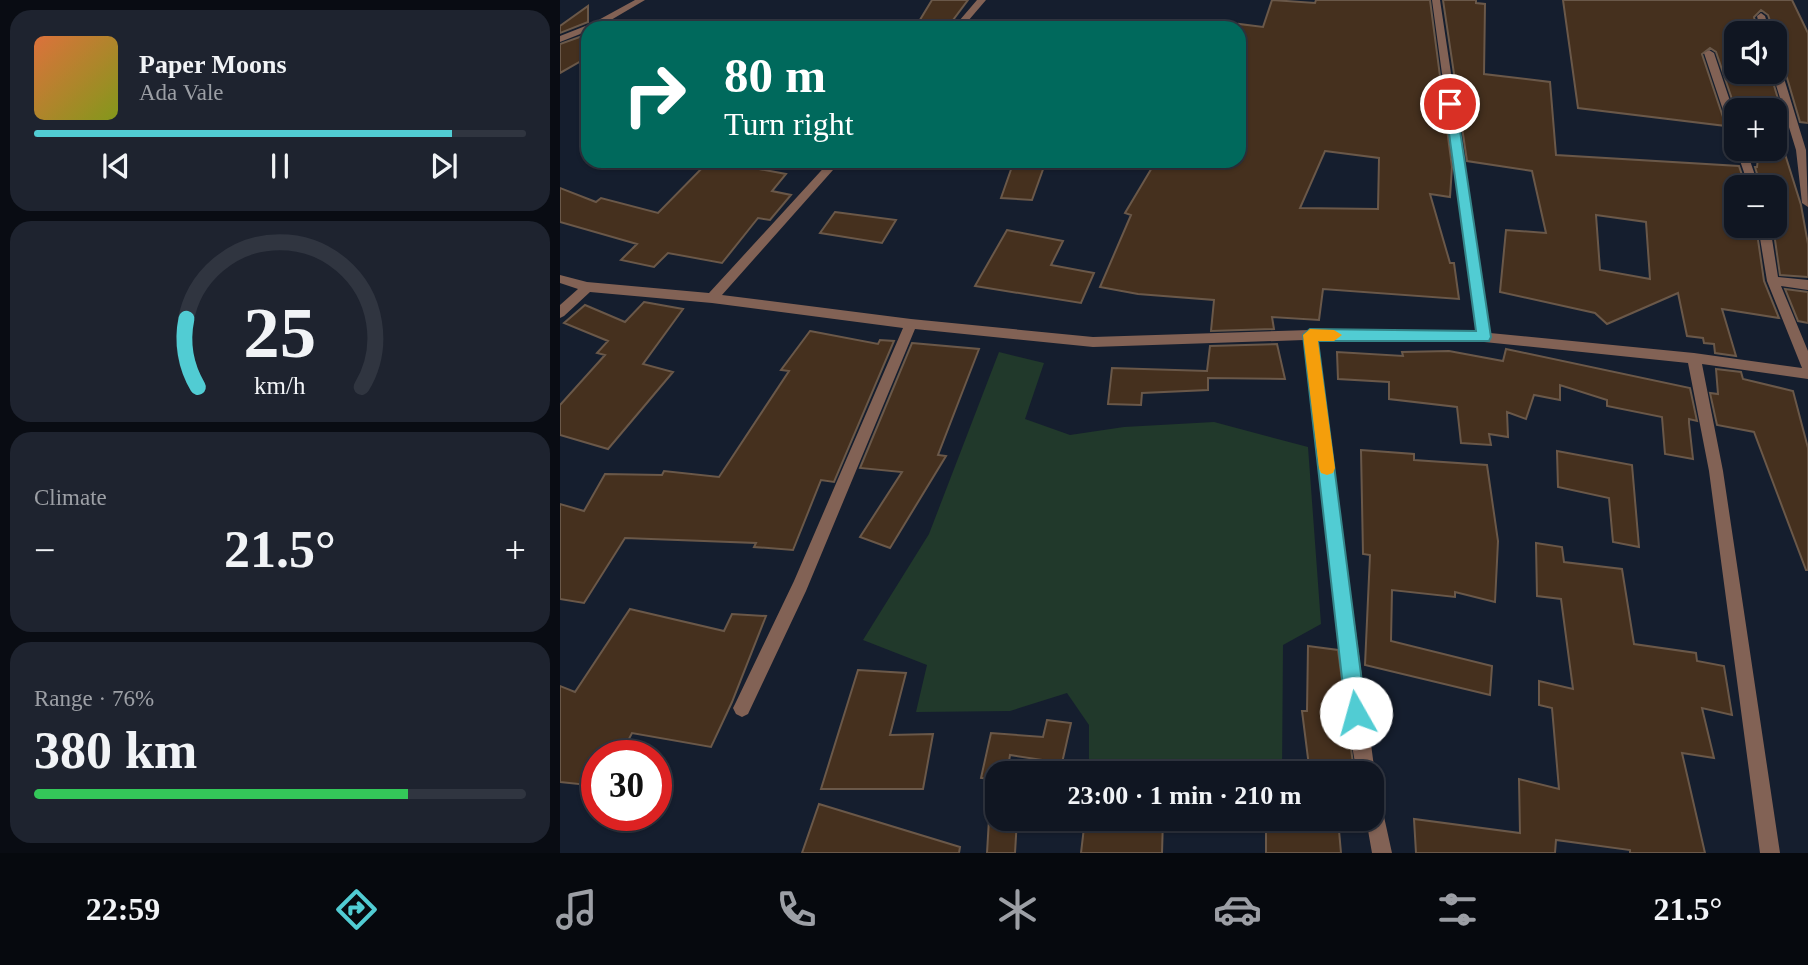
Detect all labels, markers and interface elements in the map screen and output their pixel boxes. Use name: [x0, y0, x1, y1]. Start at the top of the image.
map controls: [1724, 21, 1787, 238]
button: sound: [1724, 21, 1787, 84]
text: 80 m: [724, 48, 826, 103]
icon: right: [609, 49, 700, 140]
text: Paper Moons: [139, 50, 287, 79]
pin: [1420, 74, 1480, 134]
text: Ada Vale: [139, 80, 224, 105]
icon: arrive: [1431, 85, 1469, 123]
button: +: [1724, 98, 1787, 161]
text: Turn right: [724, 106, 854, 142]
icon: previous: [97, 147, 135, 185]
icon: pause: [261, 147, 299, 185]
icon: next: [425, 147, 463, 185]
button: −: [1724, 175, 1787, 238]
text: 25: [244, 293, 316, 374]
text: km/h: [254, 372, 306, 399]
text: Climate: [34, 485, 107, 510]
text: 21.5°: [224, 521, 336, 578]
text: −: [34, 529, 55, 571]
text: +: [505, 529, 526, 571]
position arrow: [1319, 676, 1393, 750]
text: Range · 76%: [34, 686, 154, 711]
text: 380 km: [34, 722, 197, 779]
speed limit sign: 30: [581, 740, 672, 831]
text: 23:00 · 1 min · 210 m: [1068, 781, 1302, 810]
icon: directions: [332, 885, 381, 934]
icon: music: [552, 885, 601, 934]
icon: phone: [772, 885, 821, 934]
icon: climate: [993, 885, 1042, 934]
icon: car: [1213, 885, 1262, 934]
icon: filters: [1433, 885, 1482, 934]
text: 22:59: [86, 891, 160, 927]
text: 21.5°: [1654, 891, 1722, 927]

